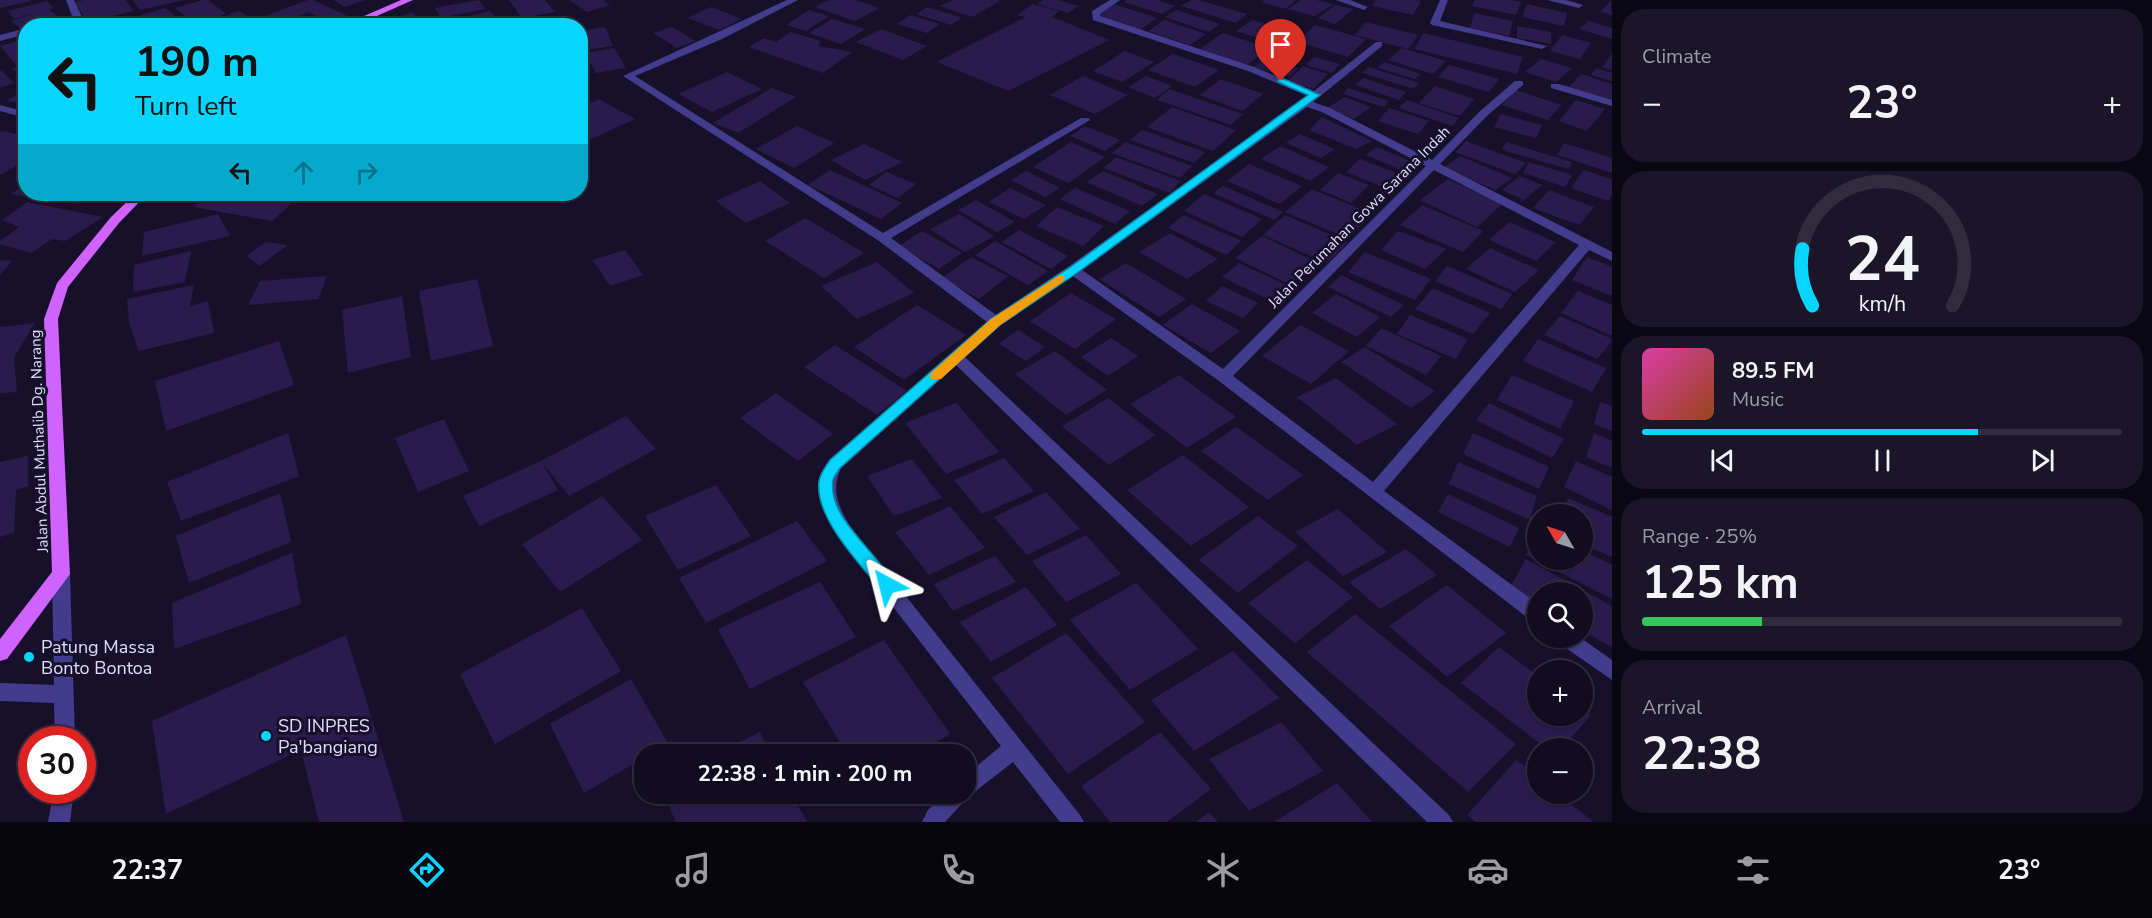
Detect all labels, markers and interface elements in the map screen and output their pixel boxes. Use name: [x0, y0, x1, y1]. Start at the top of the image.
pin: [1255, 19, 1306, 81]
icon: arrive: [1264, 28, 1297, 61]
text: 190 m: [135, 34, 259, 91]
icon: left: [36, 42, 114, 120]
text: Climate: [1642, 43, 1711, 70]
text: 23°: [1846, 73, 1918, 134]
text: −: [1642, 81, 1662, 126]
text: +: [2102, 81, 2122, 126]
text: Turn left: [135, 88, 236, 125]
street label: Jalan Perumahan Gowa Sarana Indah: [1263, 122, 1454, 313]
icon: left: [224, 156, 257, 189]
icon: ahead: [287, 156, 320, 189]
icon: right: [350, 156, 383, 189]
text: 24: [1845, 217, 1919, 302]
text: km/h: [1858, 289, 1906, 319]
street label: Jalan Abdul Muthalib Dg. Narang: [25, 329, 53, 554]
text: 89.5 FM: [1732, 356, 1814, 386]
text: Music: [1732, 386, 1784, 413]
icon: previous: [1706, 444, 1739, 477]
icon: pause: [1866, 444, 1899, 477]
icon: next: [2026, 444, 2059, 477]
north arrow: [1527, 504, 1593, 570]
map controls: [1527, 504, 1593, 804]
text: Range · 25%: [1642, 523, 1757, 550]
position arrow: [855, 553, 919, 617]
text: 125 km: [1642, 553, 1799, 614]
button: search: [1527, 582, 1593, 648]
place label: Patung Massa Bonto Bontoa: [41, 635, 155, 680]
marker: Patung Massa Bonto Bontoa: [22, 650, 36, 664]
button: +: [1527, 660, 1593, 726]
text: Arrival: [1642, 694, 1702, 721]
place label: SD INPRES Pa'bangiang: [278, 714, 378, 759]
text: 22:38: [1642, 724, 1761, 785]
speed limit sign: 30: [18, 726, 96, 804]
marker: SD INPRES Pa'bangiang: [259, 729, 273, 743]
button: −: [1527, 738, 1593, 804]
text: 22:38 · 1 min · 200 m: [698, 759, 912, 789]
icon: directions: [406, 849, 448, 891]
icon: music: [672, 849, 714, 891]
icon: phone: [937, 849, 979, 891]
icon: climate: [1202, 849, 1244, 891]
icon: car: [1467, 849, 1509, 891]
icon: filters: [1732, 849, 1774, 891]
text: 22:37: [112, 852, 183, 889]
text: 23°: [1998, 852, 2040, 889]

